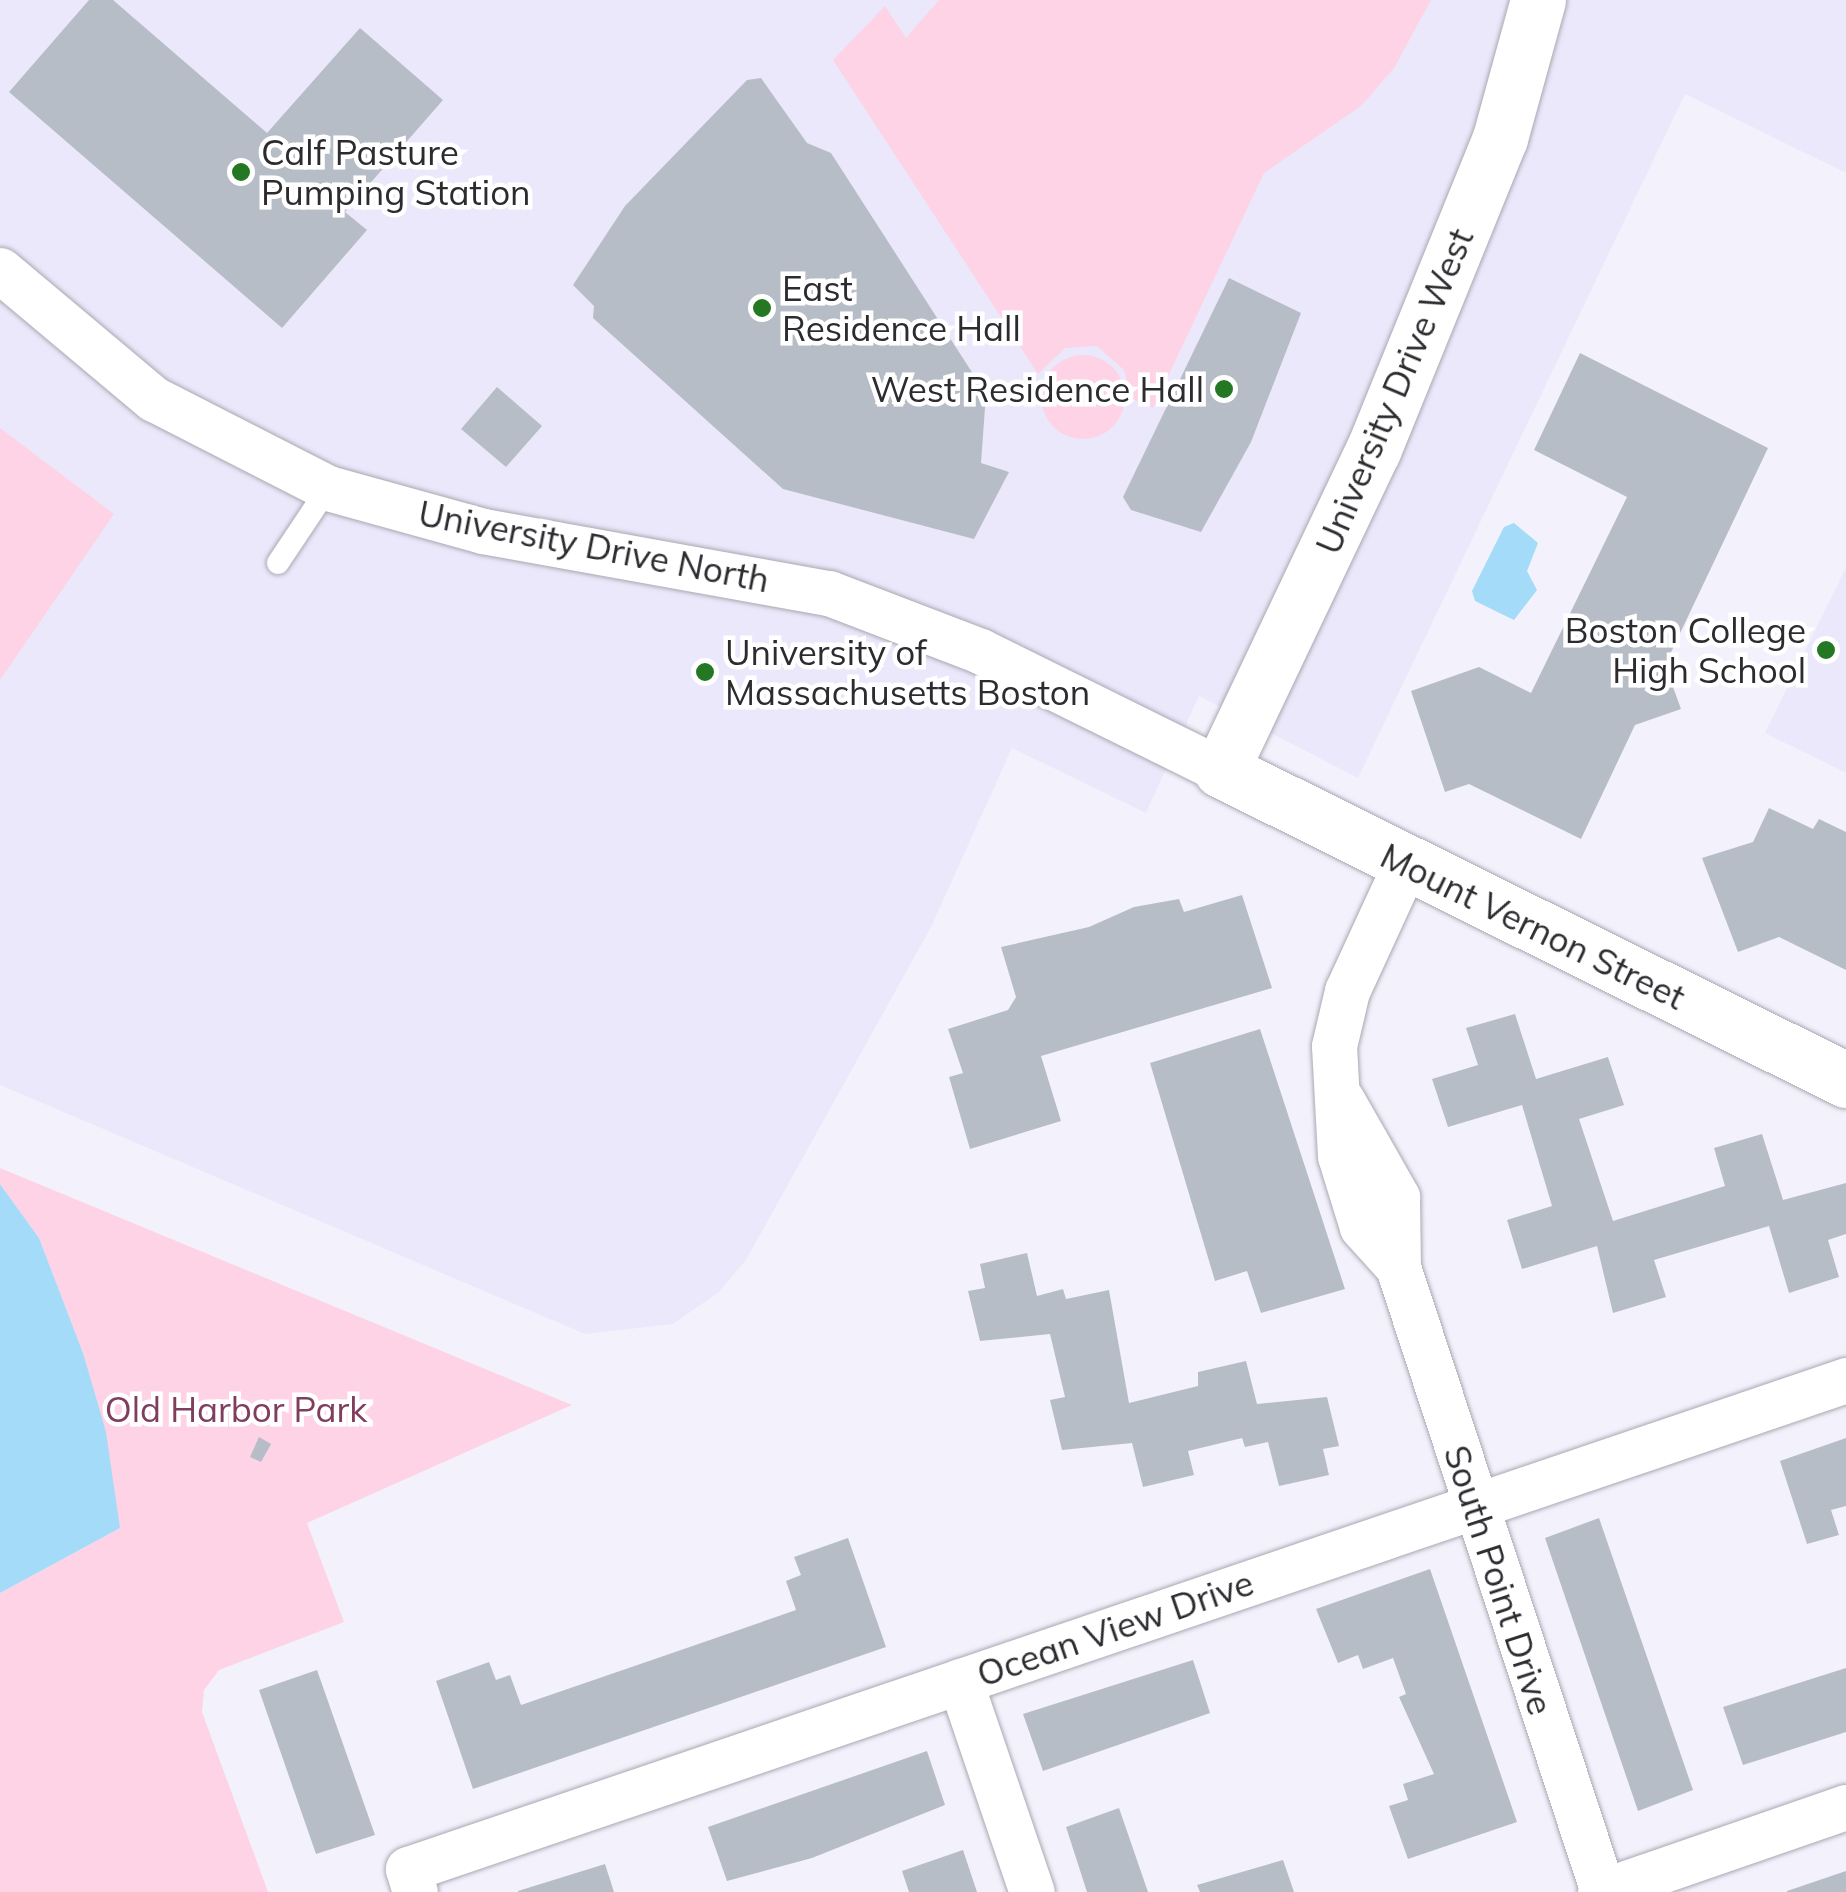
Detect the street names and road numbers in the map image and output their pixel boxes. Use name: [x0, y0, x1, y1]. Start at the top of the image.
street label: University Drive West: [1306, 222, 1482, 560]
street label: University Drive North: [415, 491, 773, 601]
street label: Mount Vernon Street: [1374, 834, 1692, 1018]
street label: South Point Drive: [1436, 1440, 1562, 1720]
street label: Ocean View Drive: [971, 1561, 1259, 1695]

